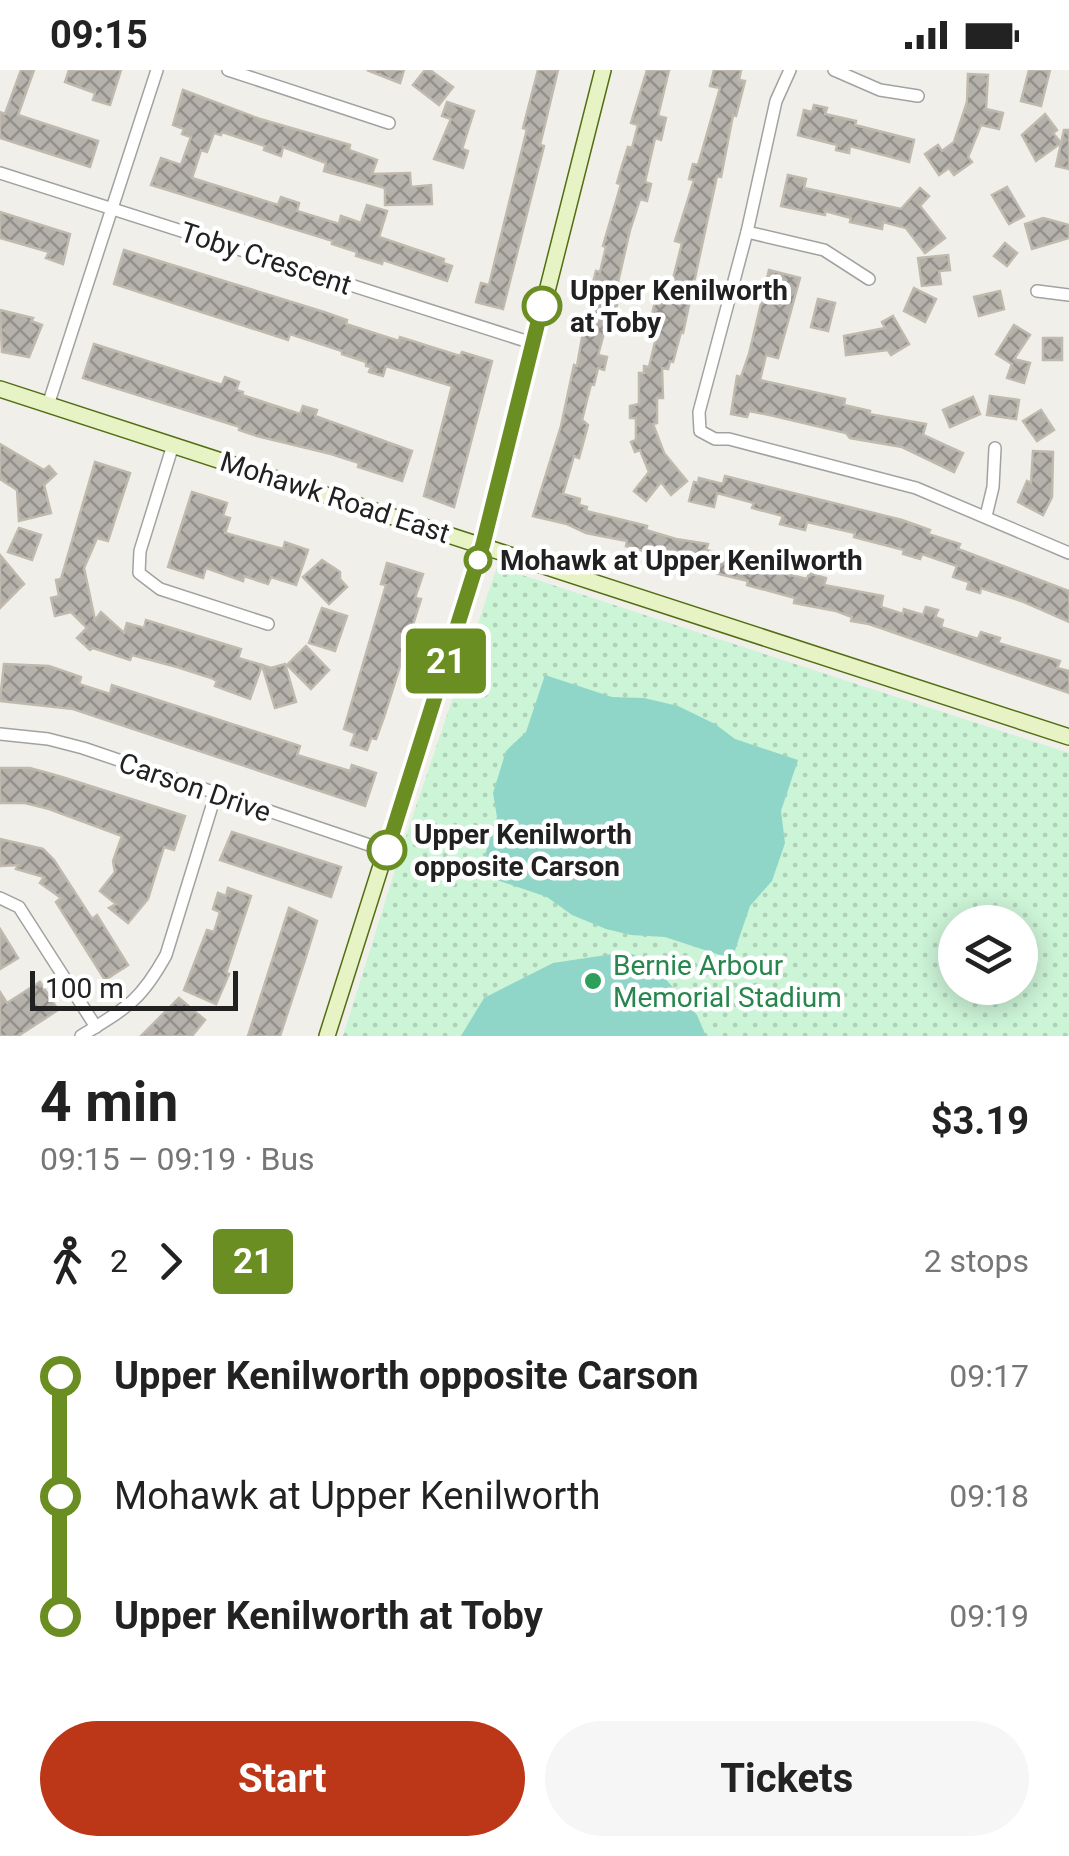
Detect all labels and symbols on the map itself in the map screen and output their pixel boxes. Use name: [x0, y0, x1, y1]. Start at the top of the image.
street label: Toby Crescent: [176, 215, 356, 302]
place label: Upper Kenilworth at Toby: [570, 274, 788, 339]
marker: Upper Kenilworth at Toby: [523, 287, 561, 325]
street label: Mohawk Road East: [216, 445, 454, 550]
place label: Mohawk at Upper Kenilworth: [500, 544, 863, 577]
marker: Mohawk at Upper Kenilworth: [465, 547, 491, 573]
line badge: 21: [401, 628, 491, 694]
street label: Carson Drive: [114, 746, 275, 829]
place label: Upper Kenilworth opposite Carson: [414, 818, 632, 883]
marker: Upper Kenilworth opposite Carson: [368, 831, 406, 869]
place label: Bernie Arbour Memorial Stadium: [613, 949, 842, 1014]
scale bar: [30, 966, 238, 1010]
marker: Bernie Arbour Memorial Stadium: [582, 970, 604, 992]

